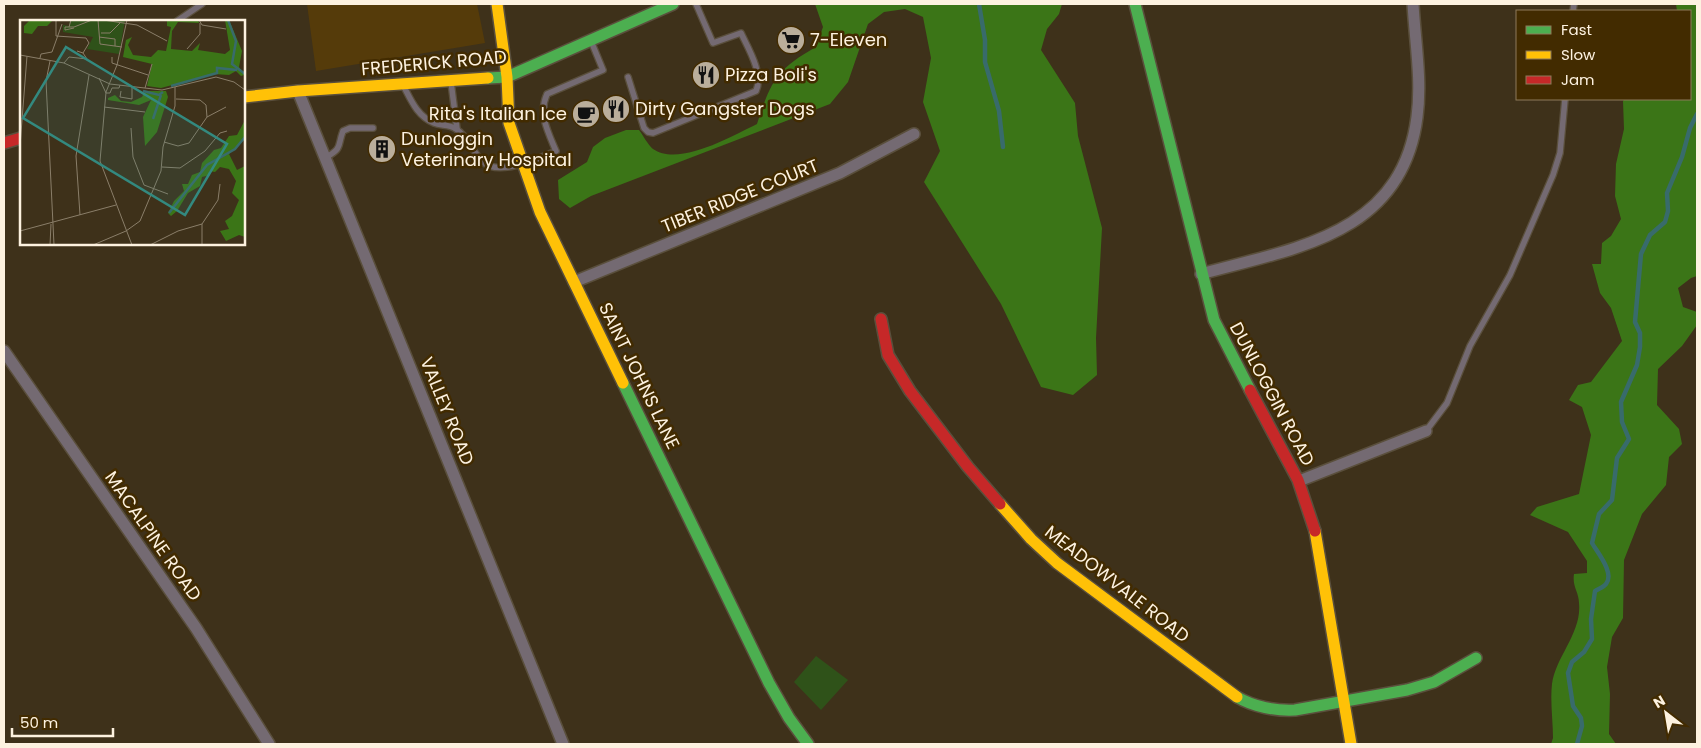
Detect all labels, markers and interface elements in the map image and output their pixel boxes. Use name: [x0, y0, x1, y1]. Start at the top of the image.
legend: [1516, 10, 1691, 100]
text: Fast: [1561, 19, 1592, 40]
inset map: [20, 20, 245, 245]
supermarket icon: 7-Eleven: [776, 25, 806, 55]
place label: 7-Eleven: [810, 27, 887, 52]
street label: FREDERICK ROAD: [360, 44, 508, 81]
text: Slow: [1561, 44, 1596, 65]
restaurant icon: Pizza Boli's: [691, 60, 721, 90]
place label: Pizza Boli's: [725, 62, 817, 87]
text: Jam: [1561, 69, 1595, 90]
restaurant icon: Dirty Gangster Dogs: [601, 94, 631, 124]
place label: Dirty Gangster Dogs: [635, 96, 815, 121]
cafe icon: Rita's Italian Ice: [571, 99, 601, 129]
place label: Rita's Italian Ice: [429, 101, 567, 126]
place label: Dunloggin Veterinary Hospital: [401, 126, 572, 172]
building icon: Dunloggin Veterinary Hospital: [367, 134, 397, 164]
street label: TIBER RIDGE COURT: [658, 153, 822, 238]
street label: SAINT JOHNS LANE: [593, 298, 686, 453]
street label: DUNLOGGIN ROAD: [1224, 318, 1321, 470]
street label: VALLEY ROAD: [414, 353, 480, 469]
street label: MACALPINE ROAD: [99, 466, 208, 606]
street label: MEADOWVALE ROAD: [1040, 519, 1195, 648]
north arrow: [1641, 688, 1691, 738]
text: N: [1650, 691, 1669, 713]
scale bar: [12, 706, 114, 738]
text: 50 m: [20, 712, 58, 733]

